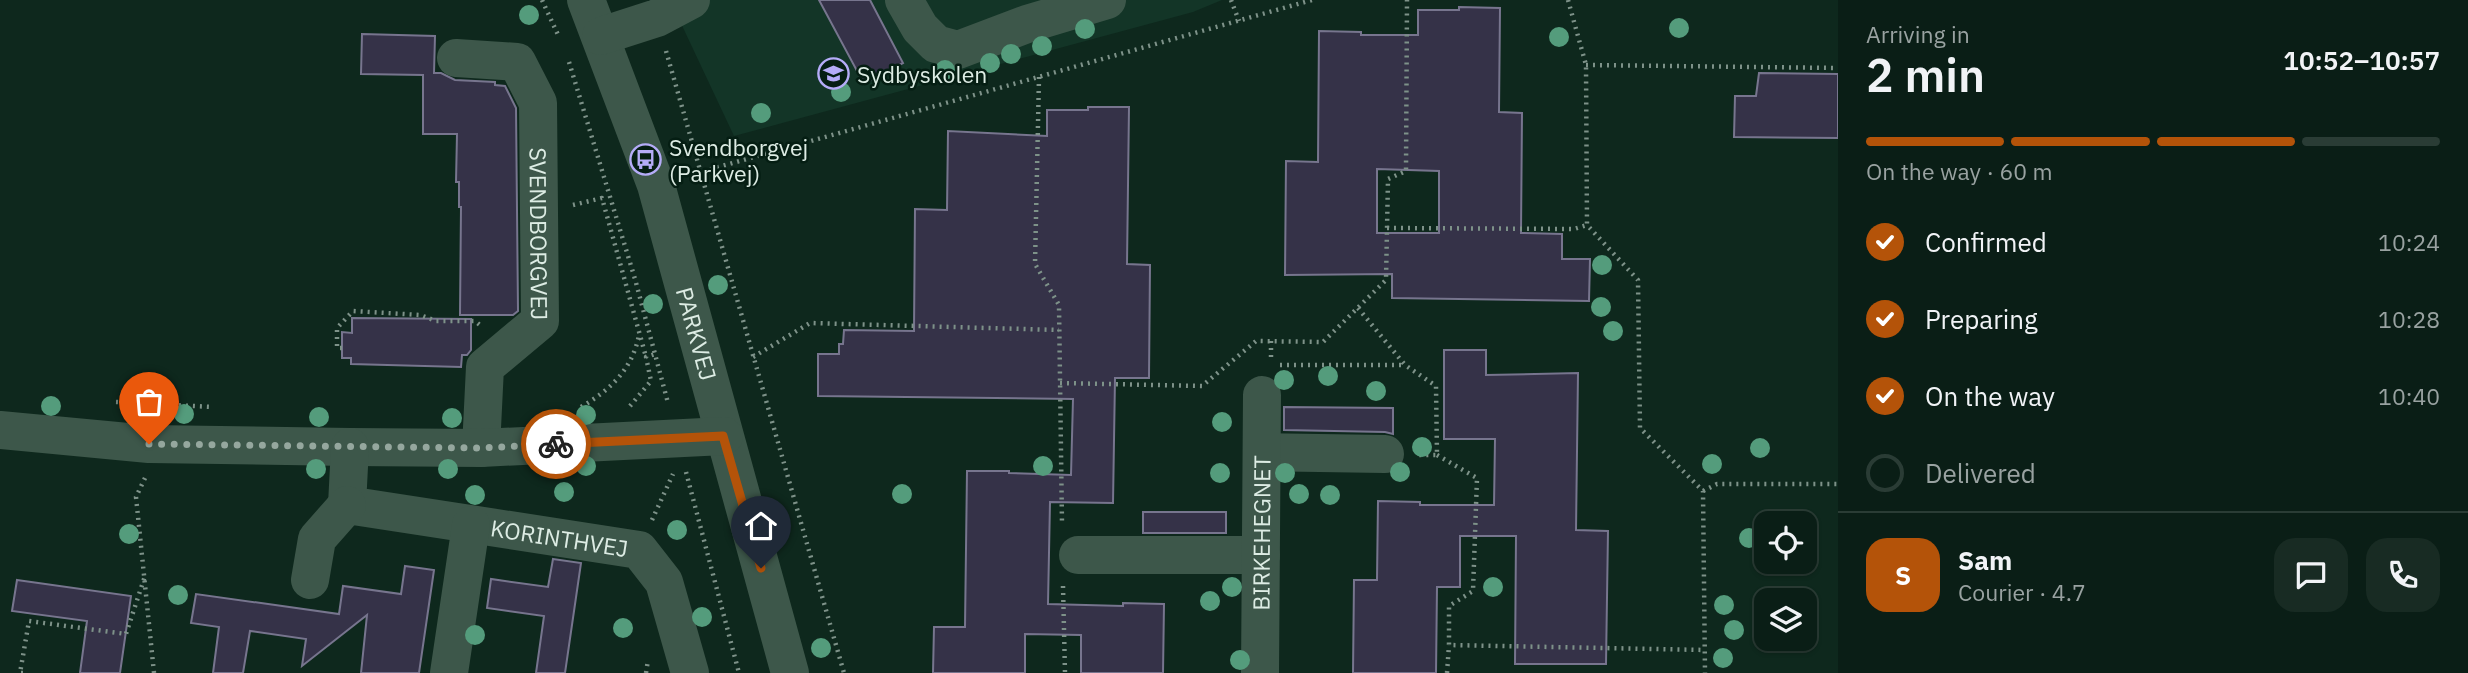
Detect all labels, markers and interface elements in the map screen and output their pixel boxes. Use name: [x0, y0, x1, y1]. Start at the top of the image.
text: Arriving in: [1866, 19, 1970, 49]
text: 10:52–10:57: [2283, 43, 2440, 77]
text: 2 min: [1866, 45, 1985, 105]
school or university icon: Sydbyskolen: [817, 57, 851, 91]
place label: Sydbyskolen: [857, 59, 987, 89]
place label: Svendborgvej (Parkvej): [669, 132, 808, 188]
bus stop icon: Svendborgvej (Parkvej): [629, 143, 663, 177]
street label: SVENDBORGVEJ: [523, 147, 555, 320]
text: On the way · 60 m: [1866, 156, 2053, 186]
icon: check: [1866, 223, 1904, 261]
text: Confirmed: [1925, 225, 2047, 259]
text: 10:24: [2378, 227, 2440, 257]
street label: PARKVEJ: [670, 284, 724, 384]
icon: check: [1866, 300, 1904, 338]
text: Preparing: [1925, 302, 2038, 336]
text: 10:28: [2378, 304, 2440, 334]
pin: [119, 372, 179, 444]
icon: check: [1866, 377, 1904, 415]
text: On the way: [1925, 379, 2055, 413]
text: 10:40: [2378, 381, 2440, 411]
icon: bag: [130, 383, 168, 421]
courier: [521, 409, 591, 479]
icon: bike: [537, 425, 575, 463]
street label: BIRKEHEGNET: [1245, 455, 1277, 611]
text: Delivered: [1925, 456, 2036, 490]
pin: [731, 496, 791, 568]
icon: home: [742, 507, 780, 545]
map controls: [1754, 511, 1817, 651]
button: locate: [1754, 511, 1817, 574]
street label: KORINTHVEJ: [489, 512, 630, 563]
button: chat: [2274, 538, 2348, 612]
button: phone: [2366, 538, 2440, 612]
text: Sam: [1958, 543, 2012, 577]
text: S: [1895, 558, 1911, 592]
text: Courier · 4.7: [1958, 577, 2086, 607]
button: layers: [1754, 588, 1817, 651]

